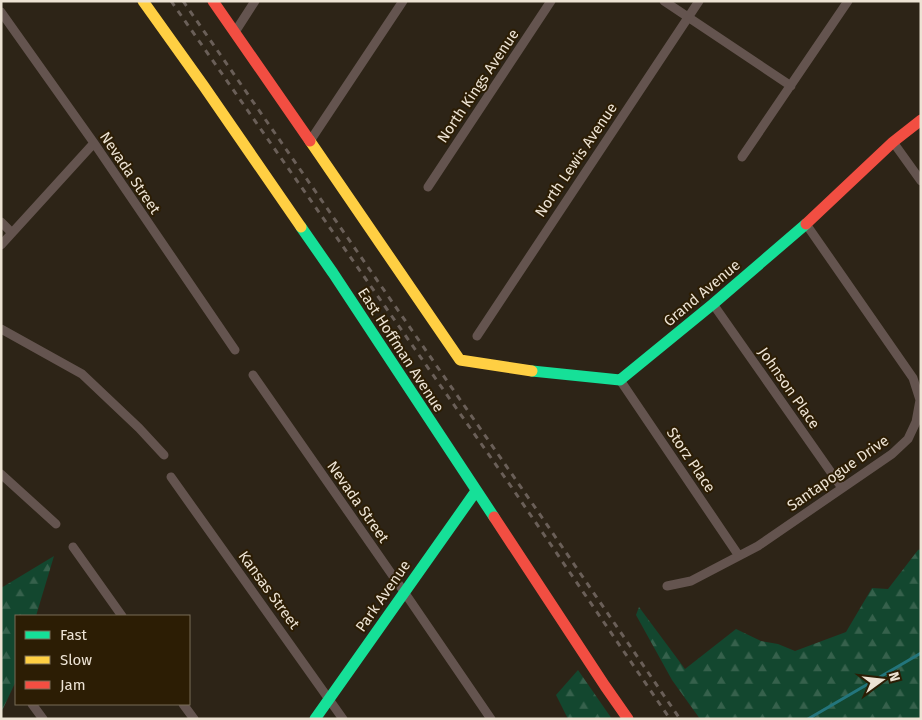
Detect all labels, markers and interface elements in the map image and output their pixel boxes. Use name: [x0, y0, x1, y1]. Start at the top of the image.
street label: North Kings Avenue: [433, 26, 523, 146]
street label: North Lewis Avenue: [531, 99, 621, 221]
street label: Nevada Street: [96, 128, 164, 218]
street label: Grand Avenue: [660, 256, 744, 330]
street label: East Hoffman Avenue: [354, 284, 448, 416]
street label: Johnson Place: [754, 344, 824, 432]
street label: Storz Place: [663, 424, 719, 496]
street label: Santapogue Drive: [784, 431, 892, 515]
street label: Nevada Street: [323, 458, 393, 547]
street label: Kansas Street: [235, 547, 304, 633]
street label: Park Avenue: [352, 557, 414, 635]
legend: [15, 615, 190, 705]
text: Fast: [60, 626, 87, 644]
text: Slow: [60, 651, 92, 669]
north arrow: [857, 655, 907, 705]
text: N: [885, 670, 903, 683]
text: Jam: [60, 676, 86, 694]

